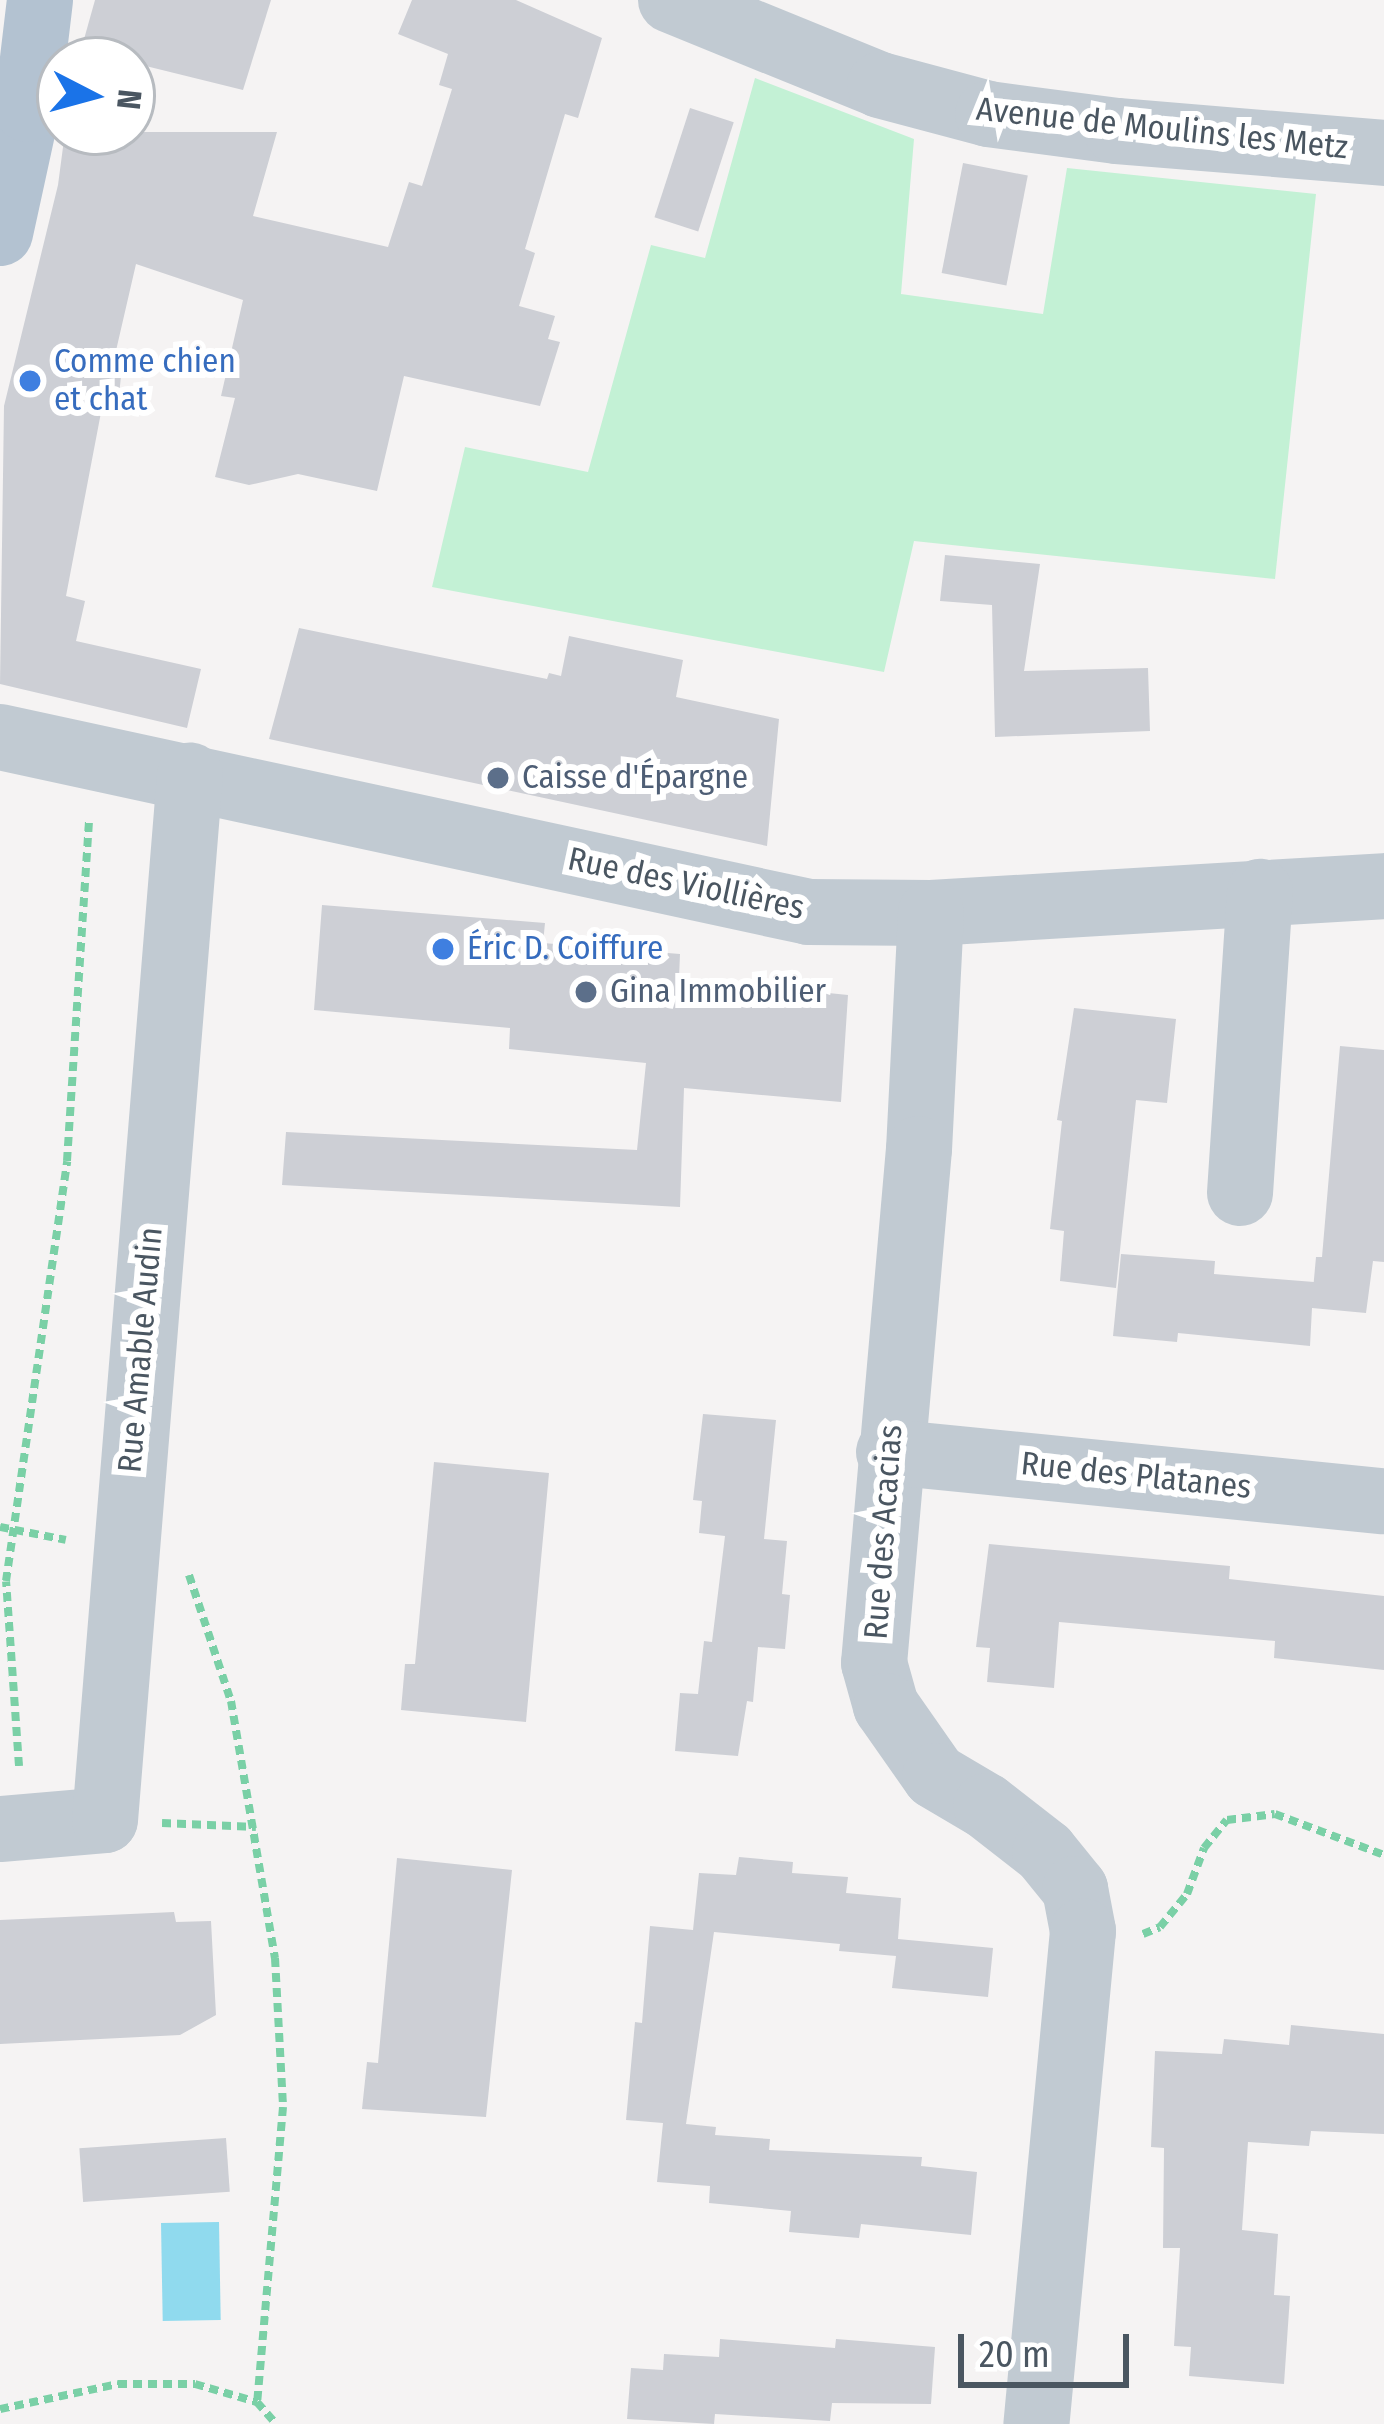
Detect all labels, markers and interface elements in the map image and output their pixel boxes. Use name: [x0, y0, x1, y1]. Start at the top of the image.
north arrow: [36, 36, 156, 156]
text: N: [108, 88, 150, 111]
street label: Avenue de Moulins les Metz: [974, 90, 1350, 168]
place label: Comme chien et chat: [54, 342, 236, 420]
marker: Comme chien et chat: [17, 368, 43, 394]
place label: Caisse d'Épargne: [522, 758, 748, 798]
marker: Caisse d'Épargne: [485, 765, 511, 791]
street label: Rue des Viollières: [564, 840, 808, 928]
place label: Éric D. Coiffure: [467, 929, 663, 969]
marker: Éric D. Coiffure: [430, 936, 456, 962]
place label: Gina Immobilier: [610, 972, 826, 1012]
marker: Gina Immobilier: [573, 979, 599, 1005]
street label: Rue Amable Audin: [111, 1226, 171, 1474]
street label: Rue des Acacias: [857, 1423, 911, 1641]
street label: Rue des Platanes: [1019, 1444, 1253, 1508]
scale bar: [964, 2310, 1135, 2384]
text: 20 m: [979, 2333, 1050, 2377]

